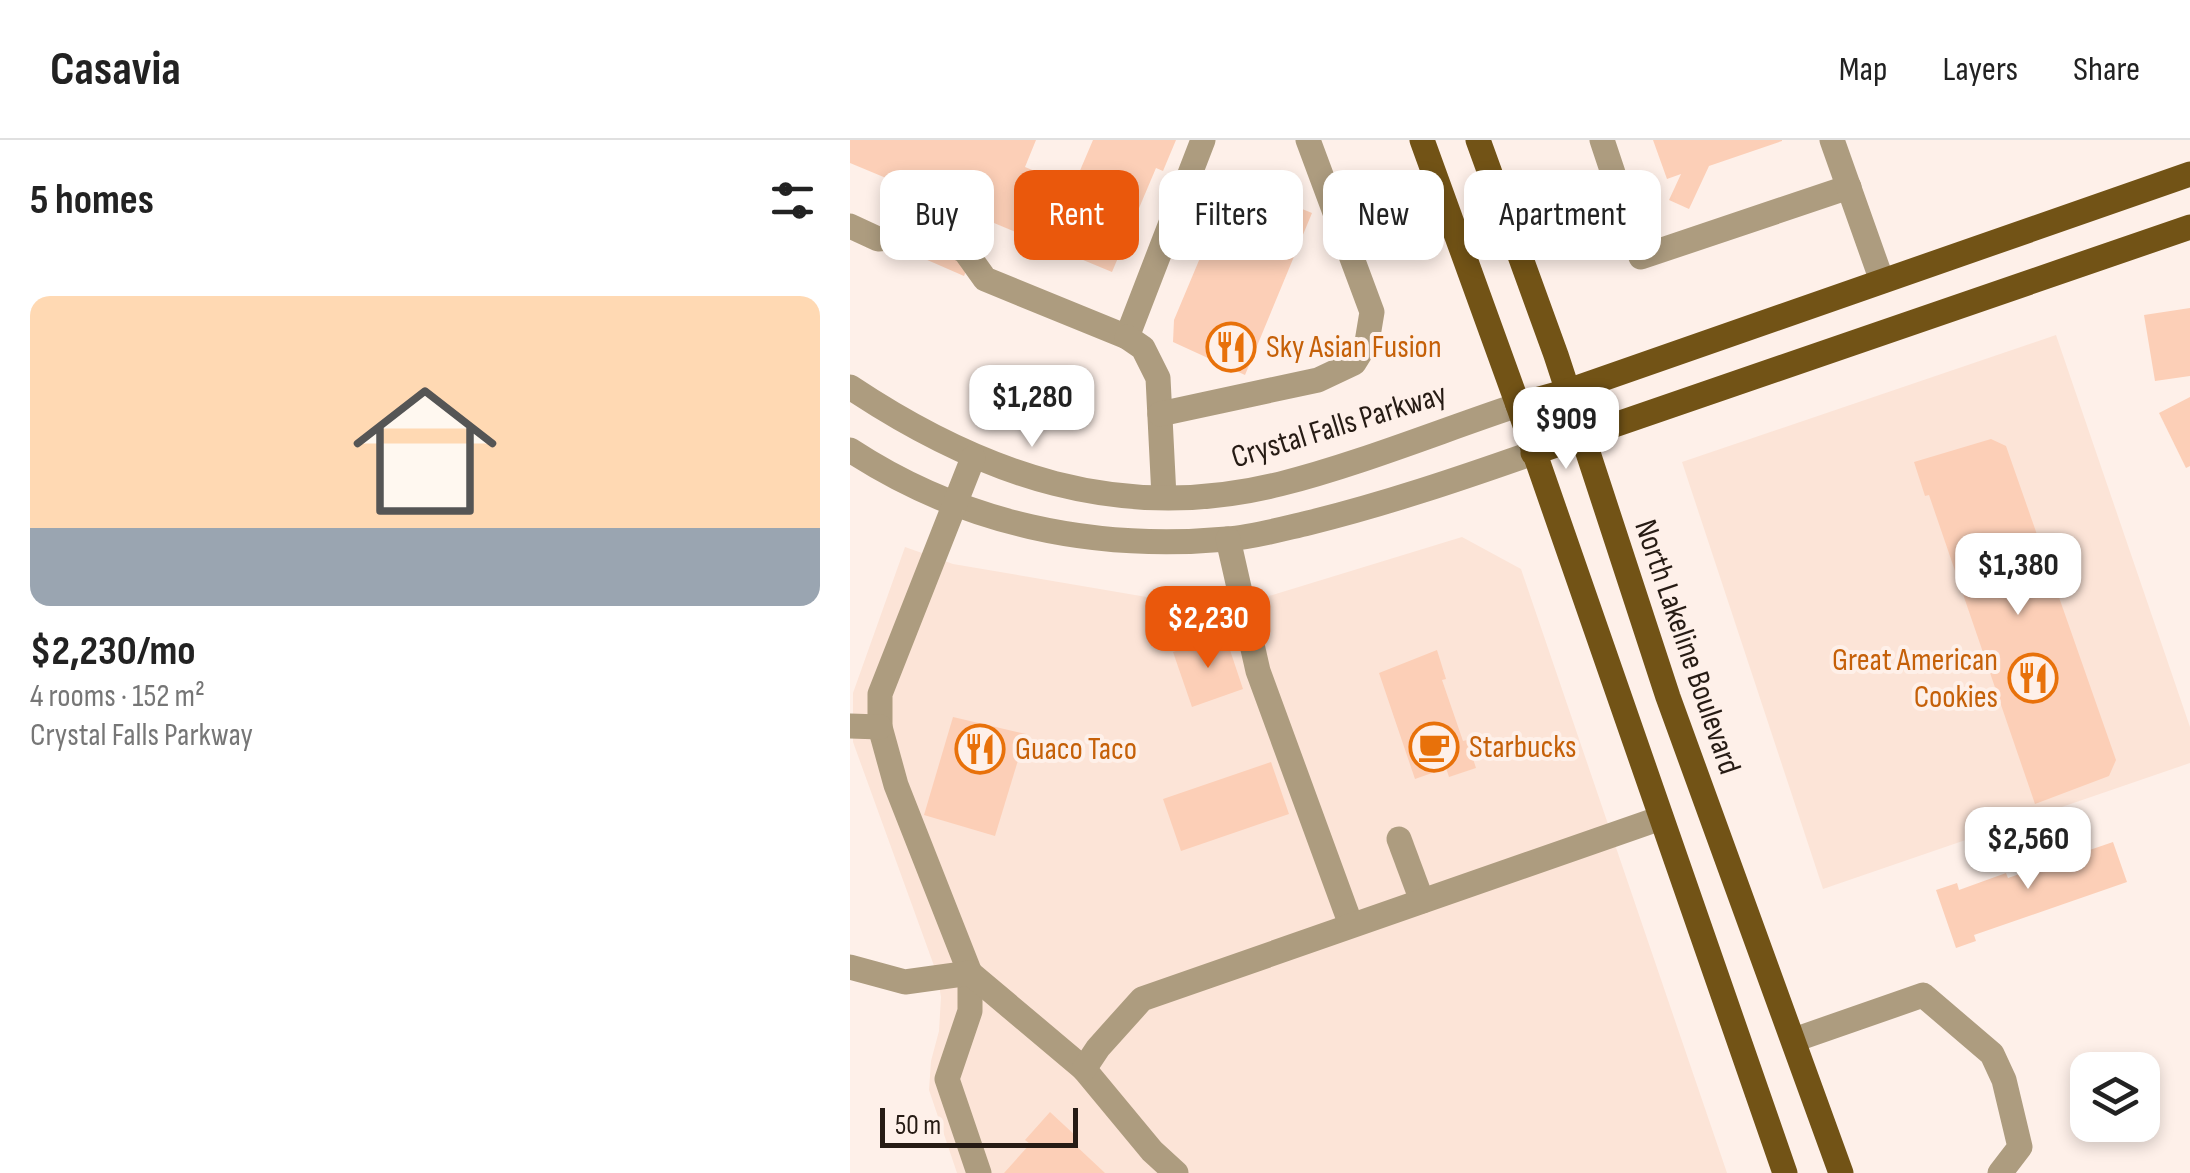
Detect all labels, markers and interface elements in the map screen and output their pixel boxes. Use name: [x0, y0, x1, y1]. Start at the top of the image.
text: Casavia: [50, 41, 181, 98]
text: Map: [1839, 48, 1887, 91]
text: Layers: [1942, 48, 2018, 91]
text: Share: [2073, 48, 2140, 91]
chip: Buy: [880, 170, 994, 260]
chip: Rent: [1014, 170, 1139, 260]
chip: Filters: [1159, 170, 1303, 260]
chip: New: [1323, 170, 1444, 260]
chip: Apartment: [1464, 170, 1661, 260]
icon: filters: [765, 173, 820, 228]
text: 5 homes: [30, 175, 154, 226]
restaurant icon: Sky Asian Fusion: [1205, 321, 1257, 373]
place label: Sky Asian Fusion: [1266, 328, 1442, 367]
icon: home: [335, 361, 515, 541]
pin: $1,280: [951, 365, 1113, 450]
street label: Crystal Falls Parkway: [1227, 375, 1451, 477]
text: $1,280: [991, 378, 1073, 417]
pin: $909: [1507, 387, 1625, 472]
text: $909: [1535, 400, 1597, 439]
street label: North Lakeline Boulevard: [1625, 515, 1749, 779]
pin: $1,380: [1937, 533, 2099, 618]
text: $1,380: [1977, 546, 2059, 585]
pin: $2,230: [1127, 586, 1289, 671]
text: $2,230: [1167, 599, 1249, 638]
text: $2,230/mo: [30, 626, 196, 677]
place label: Great American Cookies: [1832, 641, 1998, 717]
restaurant icon: Great American Cookies: [2007, 652, 2059, 704]
text: 4 rooms · 152 m²: [30, 677, 205, 716]
text: Crystal Falls Parkway: [30, 716, 253, 755]
cafe icon: Starbucks: [1408, 721, 1460, 773]
restaurant icon: Guaco Taco: [954, 723, 1006, 775]
place label: Starbucks: [1469, 728, 1577, 767]
place label: Guaco Taco: [1015, 730, 1137, 769]
pin: $2,560: [1947, 807, 2109, 892]
text: $2,560: [1987, 820, 2069, 859]
map controls: [2070, 1052, 2160, 1142]
button: layers: [2070, 1052, 2160, 1142]
scale bar: [880, 1103, 1078, 1148]
text: 50 m: [895, 1109, 941, 1142]

